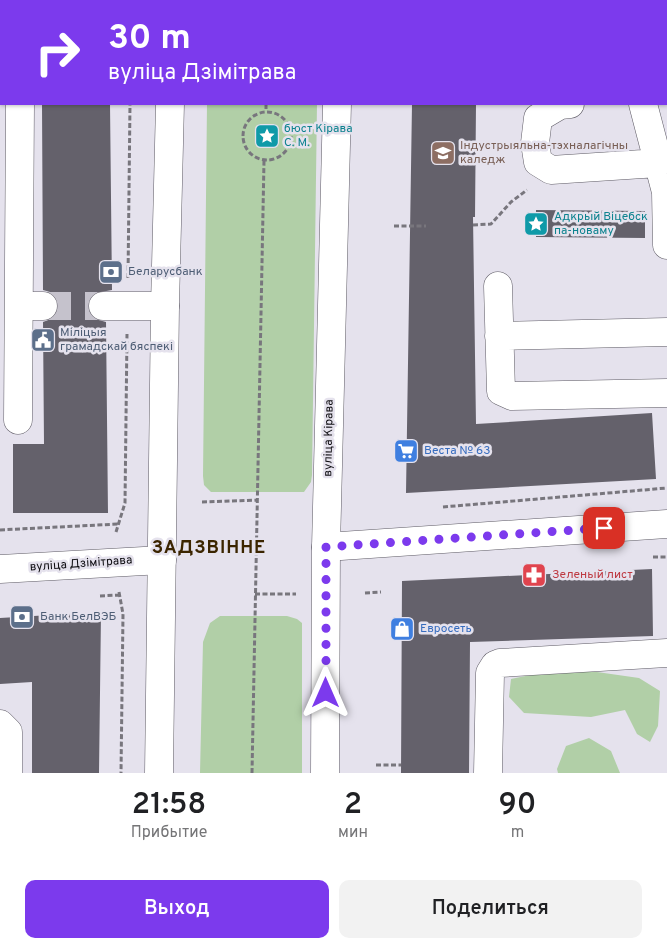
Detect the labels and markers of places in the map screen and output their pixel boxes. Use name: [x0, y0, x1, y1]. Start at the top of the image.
place label: бюст Кірава С. М.: [284, 121, 353, 151]
place icon: бюст Кірава С. М.: [254, 123, 280, 149]
place label: Індустрыяльна-тэхналагічны каледж: [460, 138, 628, 168]
school or university icon: Індустрыяльна-тэхналагічны каледж: [430, 140, 456, 166]
place label: Адкрый Віцебск па-новаму: [554, 209, 648, 239]
place icon: Адкрый Віцебск па-новаму: [523, 211, 549, 237]
bank icon: Беларусбанк: [98, 259, 124, 285]
place label: Беларусбанк: [128, 264, 203, 280]
place label: Міліцыя грамадскай бяспекі: [60, 325, 173, 355]
public building icon: Міліцыя грамадскай бяспекі: [30, 327, 56, 353]
supermarket icon: Веста № 63: [393, 438, 419, 464]
place label: Веста № 63: [424, 443, 490, 459]
pin: [583, 507, 625, 549]
pharmacy icon: Зеленый лист: [521, 562, 547, 588]
place label: Зеленый лист: [552, 567, 633, 583]
bank icon: Банк БелВЭБ: [9, 604, 35, 630]
place label: Банк БелВЭБ: [40, 609, 117, 625]
shop icon: Евросеть: [389, 616, 415, 642]
place label: Евросеть: [420, 621, 472, 637]

